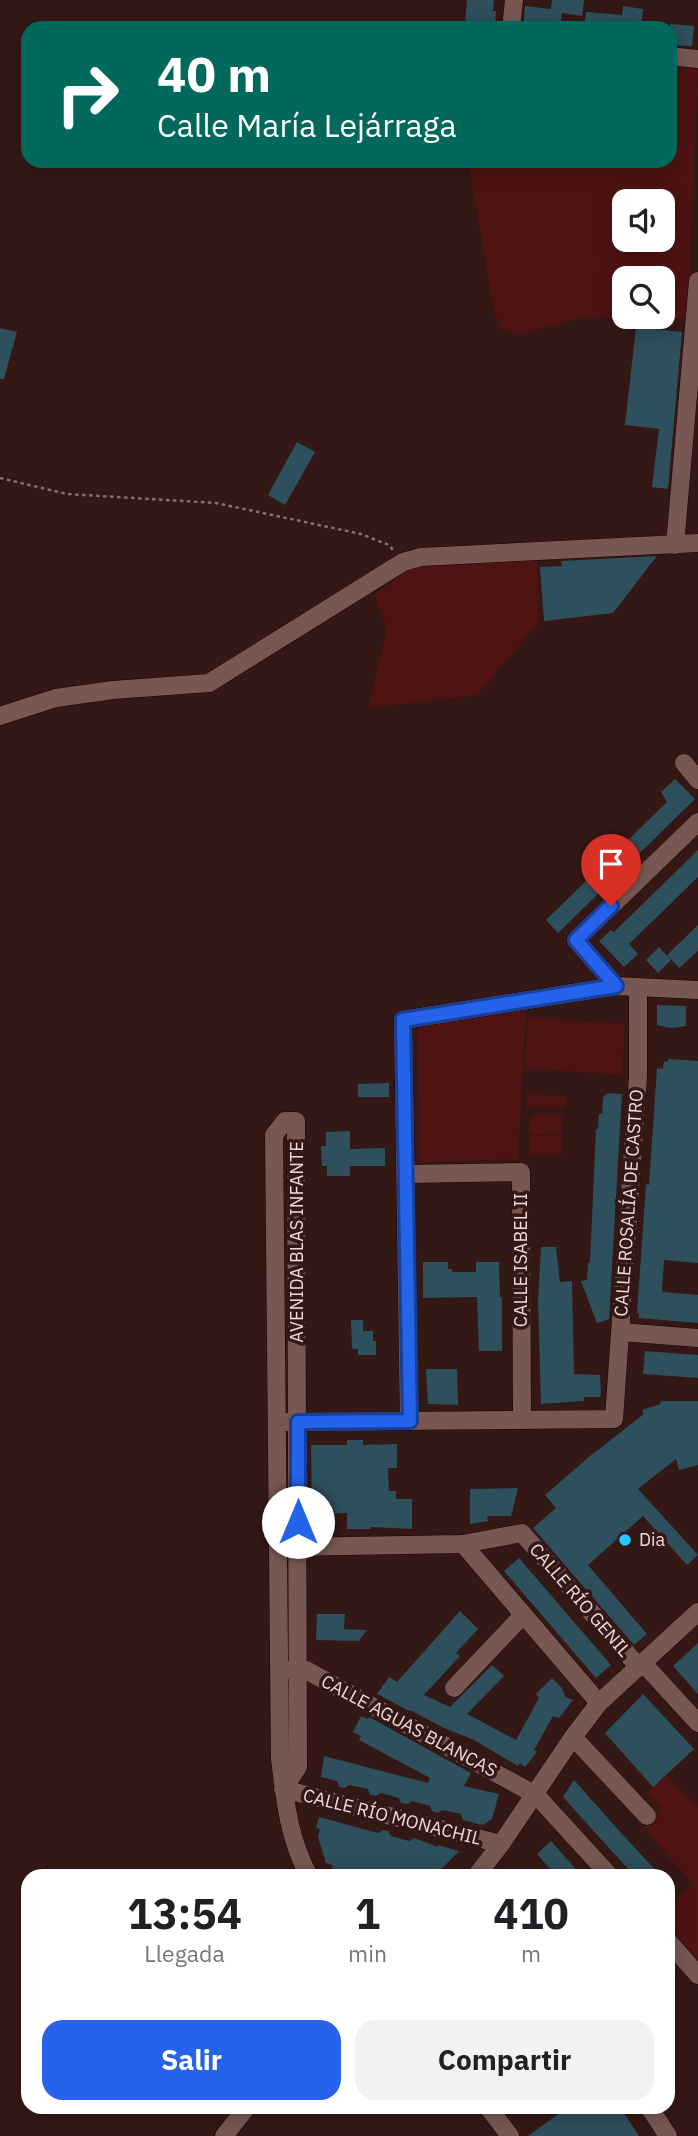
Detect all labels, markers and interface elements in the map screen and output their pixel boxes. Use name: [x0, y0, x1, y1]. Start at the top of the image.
text: 40 m: [157, 42, 271, 105]
icon: right: [42, 49, 133, 140]
text: Calle María Lejárraga: [157, 104, 457, 146]
map controls: [612, 189, 675, 329]
button: sound: [612, 189, 675, 252]
button: search: [612, 266, 675, 329]
pin: [581, 834, 641, 906]
icon: arrive: [592, 845, 630, 883]
street label: CALLE ROSALÍA DE CASTRO: [609, 1089, 648, 1317]
street label: AVENIDA BLAS INFANTE: [285, 1141, 308, 1343]
street label: CALLE ISABEL II: [509, 1193, 532, 1327]
position arrow: [261, 1485, 335, 1559]
place label: Dia: [639, 1528, 666, 1551]
marker: Dia: [617, 1532, 633, 1548]
street label: CALLE RÍO GENIL: [525, 1538, 636, 1661]
street label: CALLE AGUAS BLANCAS: [317, 1669, 501, 1782]
street label: CALLE RÍO MONACHIL: [301, 1783, 484, 1850]
text: 13:54: [127, 1886, 242, 1941]
text: 1: [355, 1886, 380, 1941]
text: 410: [493, 1886, 569, 1941]
text: Llegada: [144, 1938, 225, 1968]
text: min: [348, 1938, 387, 1968]
text: m: [521, 1938, 541, 1968]
button: Salir: [42, 2020, 341, 2100]
button: Compartir: [355, 2020, 654, 2100]

